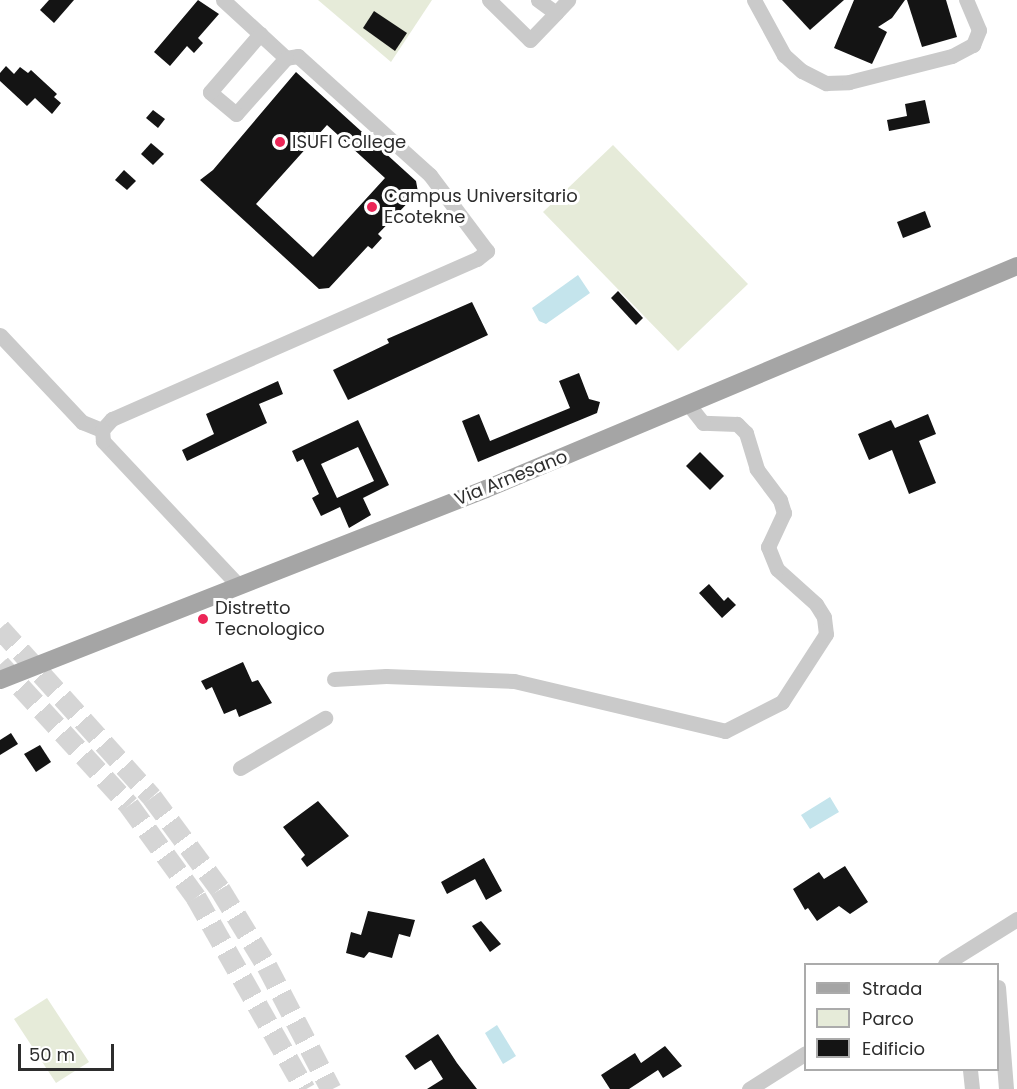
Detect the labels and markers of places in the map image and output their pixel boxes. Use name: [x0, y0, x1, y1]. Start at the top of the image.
place label: ISUFI College: [292, 131, 406, 153]
marker: ISUFI College: [273, 135, 287, 149]
place label: Campus Universitario Ecotekne: [384, 186, 578, 228]
marker: Campus Universitario Ecotekne: [365, 200, 379, 214]
place label: Distretto Tecnologico: [215, 598, 325, 640]
marker: Distretto Tecnologico: [196, 612, 210, 626]

